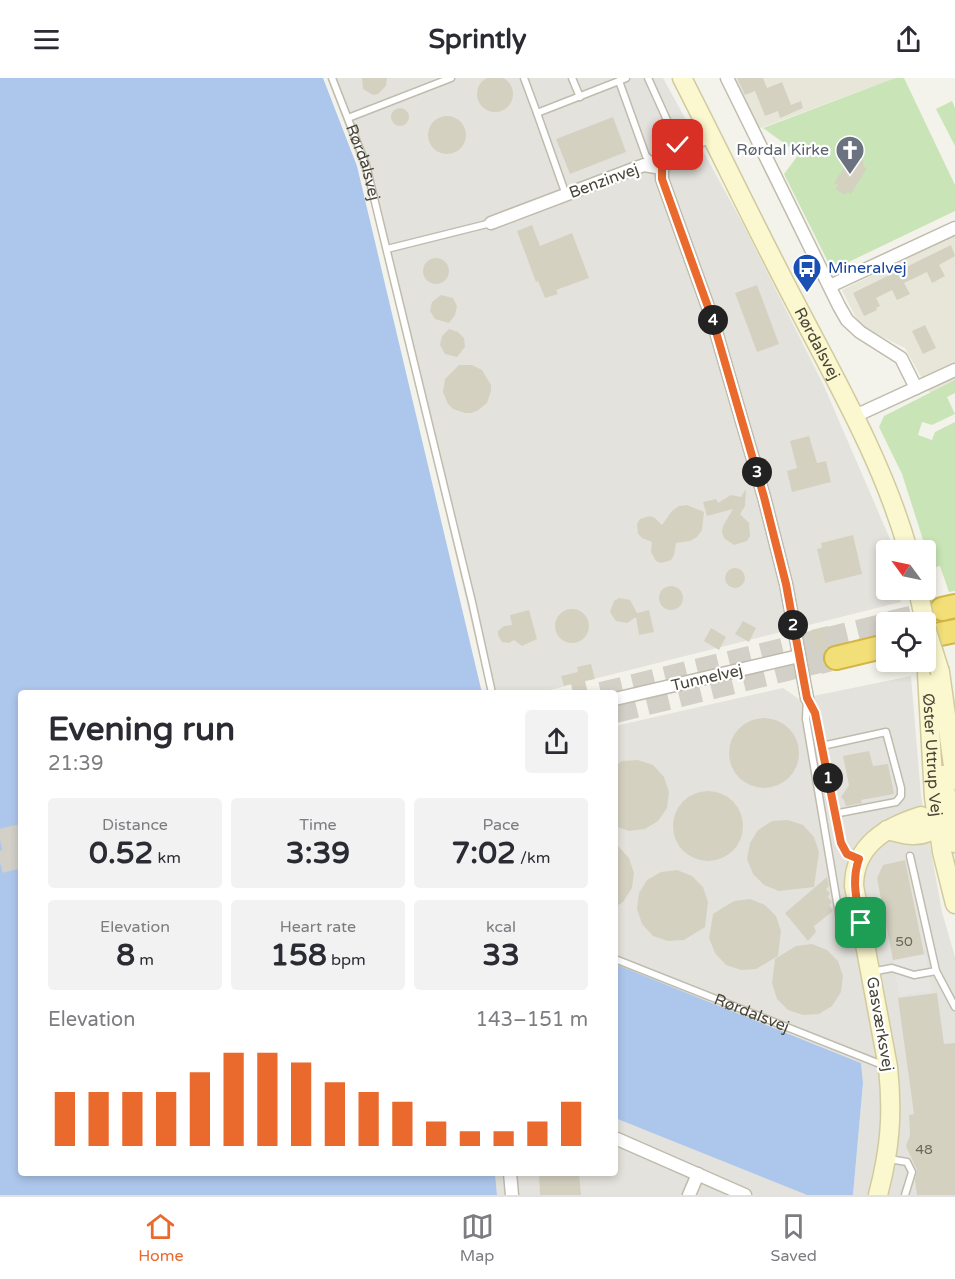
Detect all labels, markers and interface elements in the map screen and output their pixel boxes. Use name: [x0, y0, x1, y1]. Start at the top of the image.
icon: menu: [30, 23, 63, 56]
text: Sprintly: [428, 23, 527, 56]
icon: share: [892, 23, 925, 56]
pin: [652, 119, 703, 170]
street label: Rørdalsvej: [341, 121, 384, 203]
icon: check: [661, 128, 694, 161]
church icon: Rørdal Kirke: [834, 134, 866, 176]
place label: Rørdal Kirke: [736, 140, 829, 160]
street label: Benzinvej: [566, 159, 642, 203]
bus stop icon: Mineralvej: [791, 252, 823, 294]
place label: Mineralvej: [828, 258, 907, 278]
street label: Rørdalsvej: [790, 304, 844, 383]
pin: 4: [698, 305, 728, 335]
text: 4: [708, 310, 718, 330]
pin: 3: [742, 457, 772, 487]
text: 3: [752, 462, 762, 482]
north arrow: [876, 540, 936, 600]
map controls: [876, 540, 936, 672]
pin: 2: [778, 610, 808, 640]
button: locate: [876, 612, 936, 672]
text: 2: [788, 615, 798, 635]
street label: Tunnelvej: [669, 660, 745, 696]
street label: Øster Uttrup Vej: [918, 693, 947, 818]
text: Evening run: [48, 710, 235, 749]
button: share: [525, 710, 588, 773]
text: 21:39: [48, 752, 103, 776]
pin: 1: [813, 763, 843, 793]
text: 1: [823, 768, 833, 788]
text: Distance: [102, 815, 168, 835]
text: Time: [299, 815, 337, 835]
text: Pace: [483, 815, 519, 835]
text: 0.52: [89, 835, 153, 872]
text: 3:39: [286, 835, 350, 872]
text: 7:02: [452, 835, 516, 872]
text: km: [153, 848, 181, 868]
text: /km: [516, 848, 550, 868]
pin: [835, 897, 886, 948]
icon: arrive: [844, 906, 877, 939]
text: Elevation: [100, 917, 170, 937]
text: Heart rate: [280, 917, 356, 937]
text: kcal: [486, 917, 516, 937]
house number: 50: [895, 933, 913, 950]
text: 8: [116, 937, 135, 974]
text: 158: [270, 937, 327, 974]
text: 33: [482, 937, 520, 974]
text: m: [135, 950, 154, 970]
text: bpm: [327, 950, 366, 970]
street label: Gasværksvej: [862, 975, 898, 1073]
street label: Rørdalsvej: [711, 989, 792, 1037]
text: Elevation: [48, 1008, 135, 1032]
text: 143–151 m: [475, 1008, 588, 1032]
house number: 48: [915, 1141, 933, 1158]
tab: Home: [138, 1210, 183, 1266]
tab: Map: [460, 1210, 494, 1266]
tab: Saved: [771, 1210, 817, 1266]

